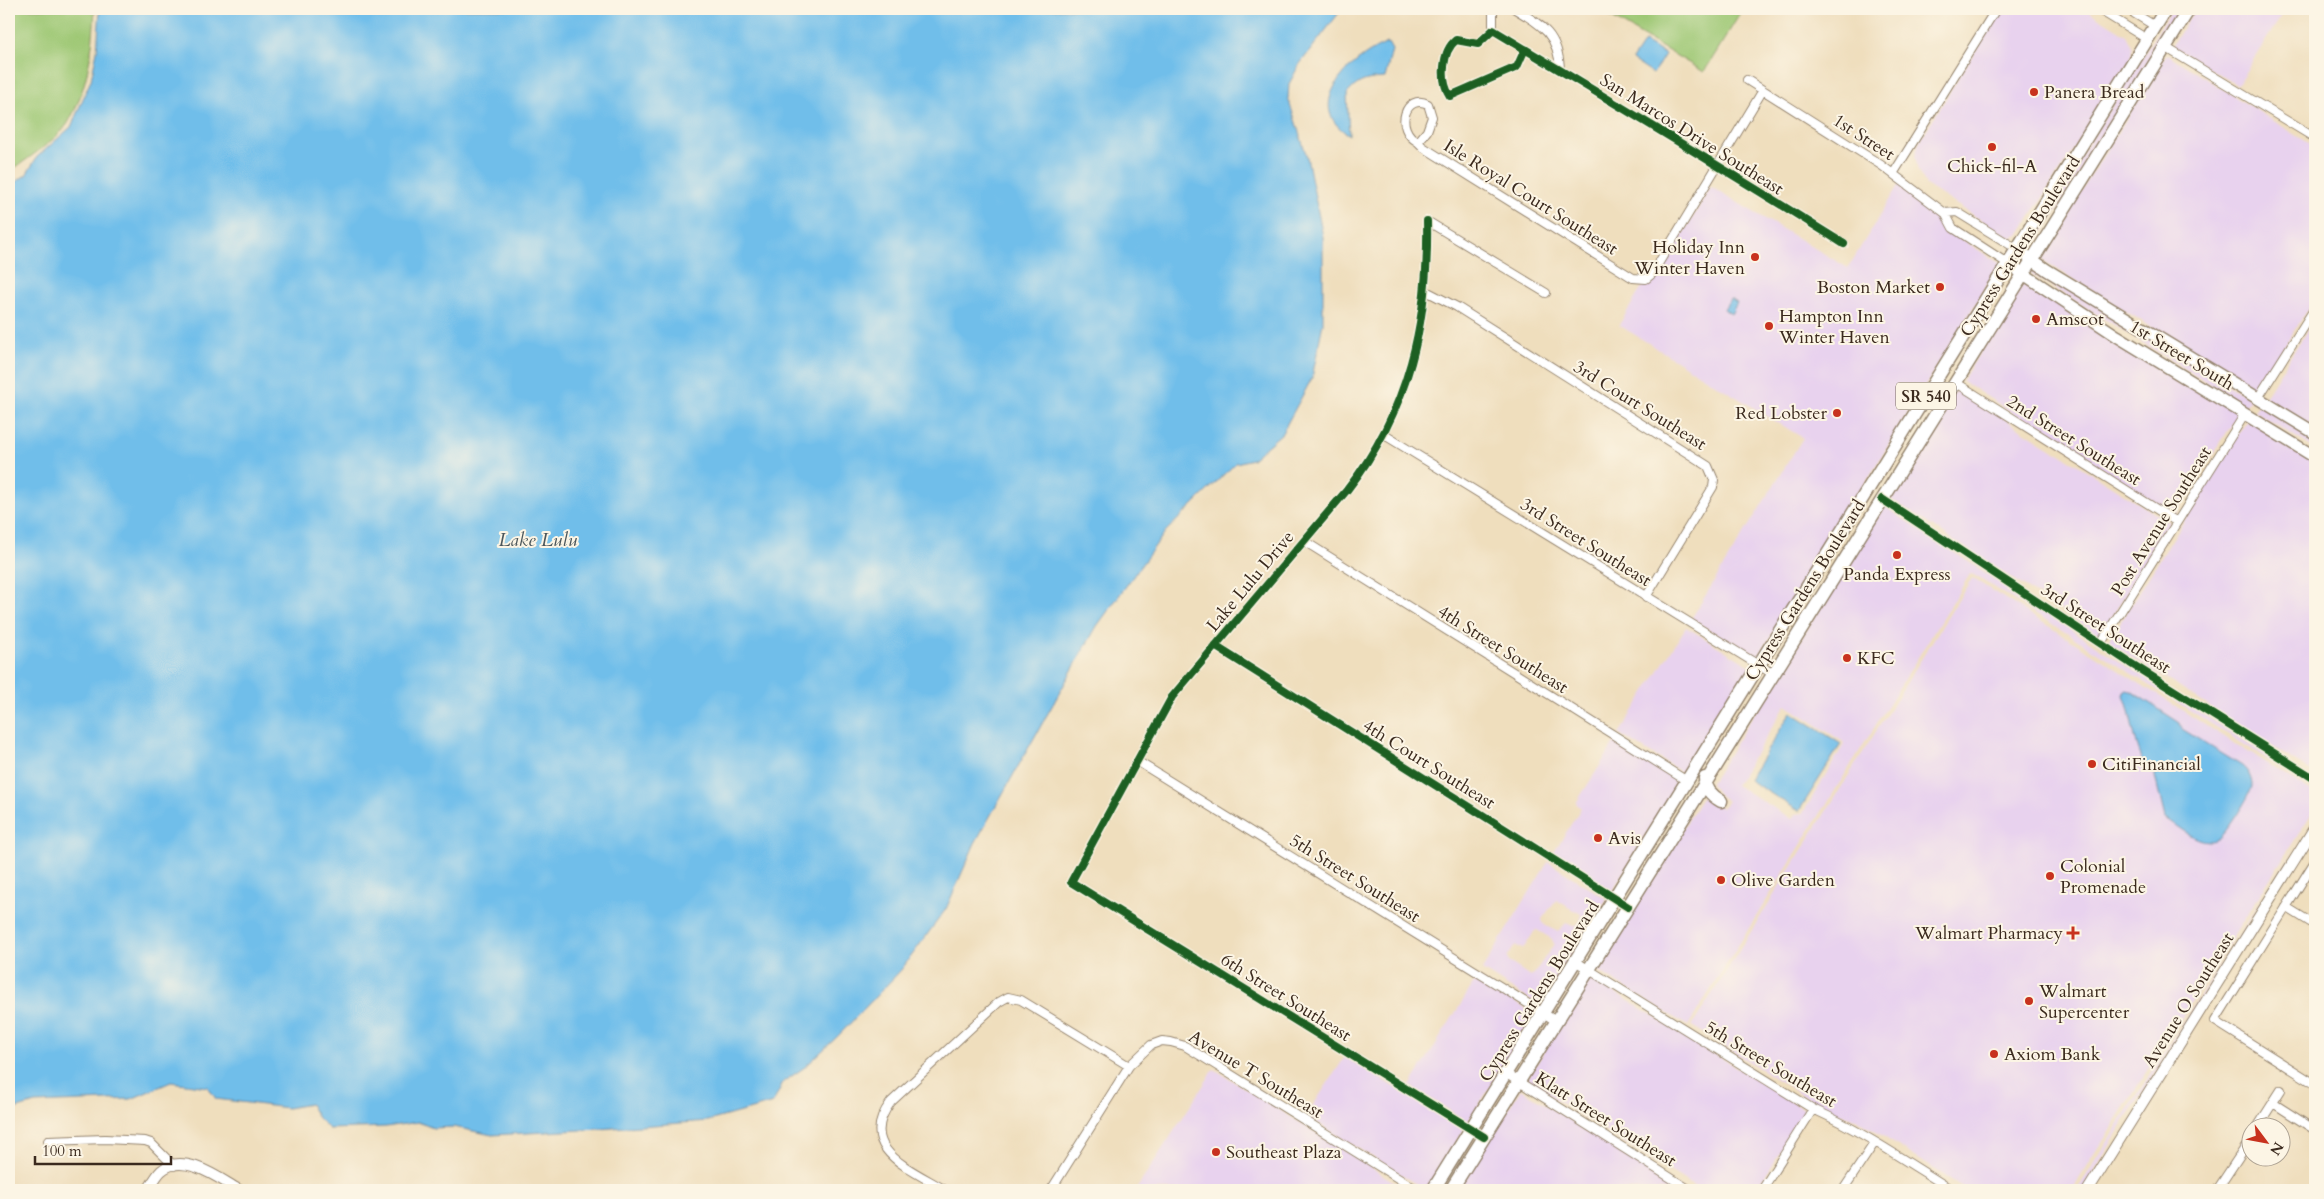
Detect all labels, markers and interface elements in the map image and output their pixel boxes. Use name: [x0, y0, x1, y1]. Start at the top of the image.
street label: San Marcos Drive Southeast: [1595, 68, 1789, 201]
place label: Panera Bread: [2044, 80, 2145, 105]
marker: Panera Bread: [2028, 86, 2040, 98]
street label: 1st Street: [1828, 108, 1900, 167]
street label: Isle Royal Court Southeast: [1439, 134, 1623, 261]
marker: Chick-fil-A: [1986, 141, 1998, 153]
street label: Cypress Gardens Boulevard: [1954, 150, 2087, 342]
place label: Chick-fil-A: [1947, 154, 2037, 179]
place label: Holiday Inn Winter Haven: [1633, 235, 1746, 281]
marker: Holiday Inn Winter Haven: [1749, 251, 1761, 263]
place label: Boston Market: [1817, 275, 1930, 300]
marker: Boston Market: [1934, 281, 1946, 293]
place label: Hampton Inn Winter Haven: [1778, 304, 1891, 350]
place label: Amscot: [2046, 307, 2104, 332]
marker: Amscot: [2030, 313, 2042, 325]
street label: 1st Street South: [2125, 314, 2239, 397]
marker: Hampton Inn Winter Haven: [1763, 320, 1775, 332]
street label: 3rd Court Southeast: [1568, 354, 1711, 457]
road number: SR 540: [1896, 382, 1956, 410]
street label: 2nd Street Southeast: [2002, 389, 2146, 492]
place label: Red Lobster: [1735, 401, 1827, 426]
marker: Red Lobster: [1831, 407, 1843, 419]
street label: Post Avenue Southeast: [2105, 441, 2218, 601]
street label: 3rd Street Southeast: [1515, 492, 1656, 593]
street label: Cypress Gardens Boulevard: [1739, 494, 1872, 686]
street label: Lake Lulu Drive: [1201, 525, 1300, 637]
water label: Lake Lulu: [498, 527, 578, 553]
marker: Panda Express: [1891, 549, 1903, 561]
place label: Panda Express: [1843, 562, 1951, 587]
street label: 3rd Street Southeast: [2036, 577, 2176, 680]
street label: 4th Street Southeast: [1433, 599, 1573, 700]
place label: KFC: [1857, 646, 1895, 671]
marker: KFC: [1841, 652, 1853, 664]
street label: 4th Court Southeast: [1358, 714, 1500, 815]
place label: CitiFinancial: [2102, 752, 2201, 777]
marker: CitiFinancial: [2086, 758, 2098, 770]
place label: Avis: [1608, 826, 1641, 851]
street label: 5th Street Southeast: [1285, 828, 1425, 929]
marker: Avis: [1592, 832, 1604, 844]
place label: Colonial Promenade: [2060, 854, 2146, 900]
place label: Olive Garden: [1731, 868, 1836, 893]
marker: Colonial Promenade: [2044, 870, 2056, 882]
marker: Olive Garden: [1715, 874, 1727, 886]
street label: Cypress Gardens Boulevard: [1473, 895, 1606, 1087]
place label: Walmart Pharmacy: [1914, 921, 2063, 946]
marker: Walmart Pharmacy: [2067, 927, 2079, 939]
street label: Avenue O Southeast: [2137, 927, 2240, 1073]
street label: 6th Street Southeast: [1216, 947, 1356, 1048]
place label: Walmart Supercenter: [2038, 979, 2130, 1025]
marker: Walmart Supercenter: [2023, 995, 2035, 1007]
street label: 5th Street Southeast: [1700, 1015, 1842, 1114]
street label: Avenue T Southeast: [1184, 1024, 1328, 1125]
place label: Axiom Bank: [2004, 1042, 2101, 1067]
marker: Axiom Bank: [1988, 1048, 2000, 1060]
street label: Klatt Street Southeast: [1530, 1066, 1681, 1173]
north arrow: [2242, 1116, 2292, 1166]
scale bar: [35, 1134, 171, 1166]
text: N: [2265, 1138, 2288, 1159]
place label: Southeast Plaza: [1226, 1140, 1342, 1165]
text: 100 m: [42, 1141, 82, 1161]
marker: Southeast Plaza: [1210, 1146, 1222, 1158]

